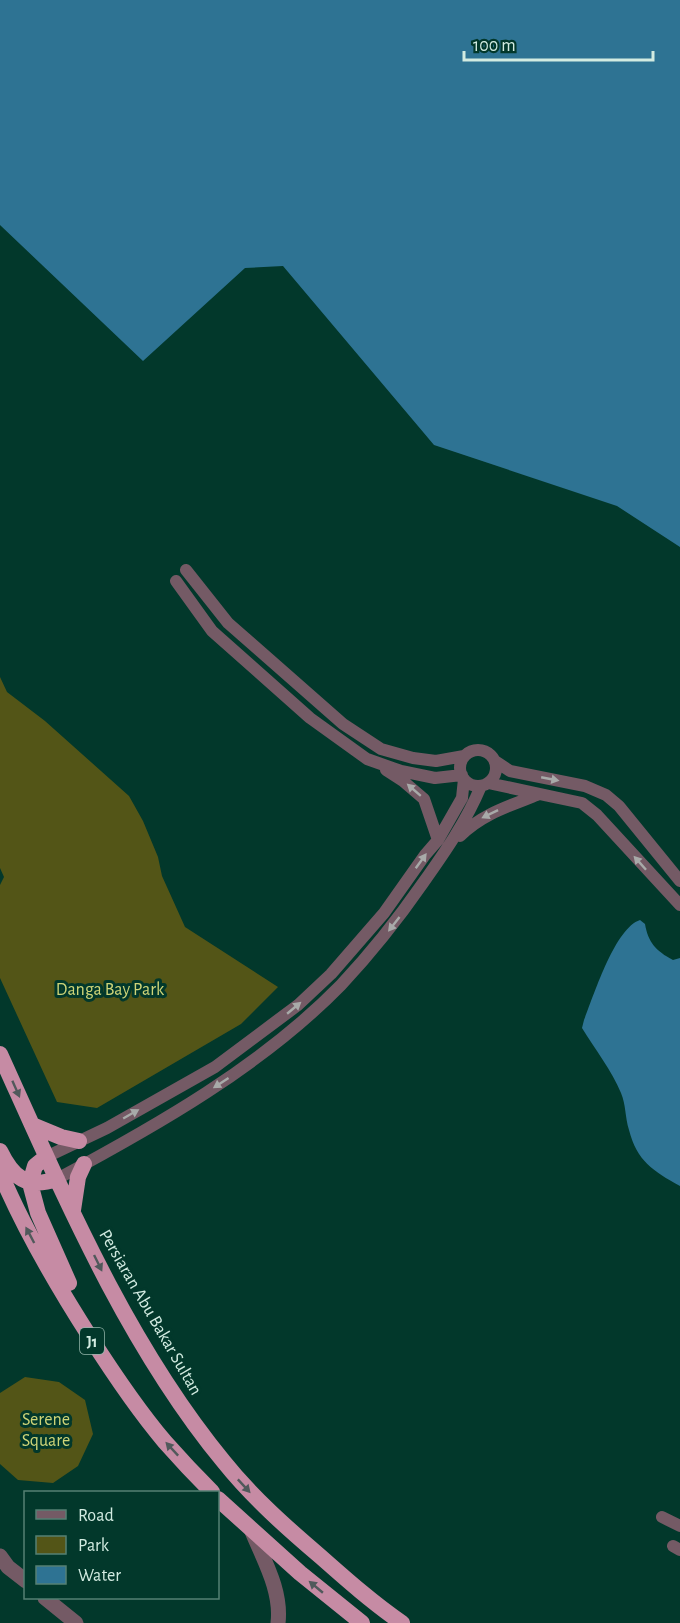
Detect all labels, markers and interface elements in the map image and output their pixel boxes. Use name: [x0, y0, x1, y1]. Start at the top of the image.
scale bar: [464, 24, 653, 62]
text: 100 m: [473, 37, 516, 55]
one-way arrow: [540, 775, 559, 784]
one-way arrow: [406, 784, 422, 797]
one-way arrow: [482, 810, 499, 819]
one-way arrow: [415, 853, 427, 868]
one-way arrow: [633, 855, 647, 870]
one-way arrow: [388, 915, 400, 931]
park label: Danga Bay Park: [56, 981, 165, 999]
one-way arrow: [286, 1002, 301, 1015]
one-way arrow: [213, 1077, 229, 1089]
one-way arrow: [11, 1081, 21, 1099]
one-way arrow: [123, 1109, 140, 1119]
one-way arrow: [25, 1226, 35, 1243]
street label: Persiaran Abu Bakar Sultan: [95, 1227, 205, 1398]
one-way arrow: [94, 1255, 103, 1272]
road number: J1: [80, 1328, 104, 1354]
park label: Serene Square: [22, 1411, 70, 1450]
one-way arrow: [165, 1442, 179, 1457]
one-way arrow: [237, 1478, 251, 1492]
legend: [24, 1491, 219, 1599]
text: Road: [78, 1507, 114, 1525]
text: Park: [78, 1537, 110, 1555]
text: Water: [78, 1567, 121, 1585]
one-way arrow: [308, 1580, 324, 1593]

